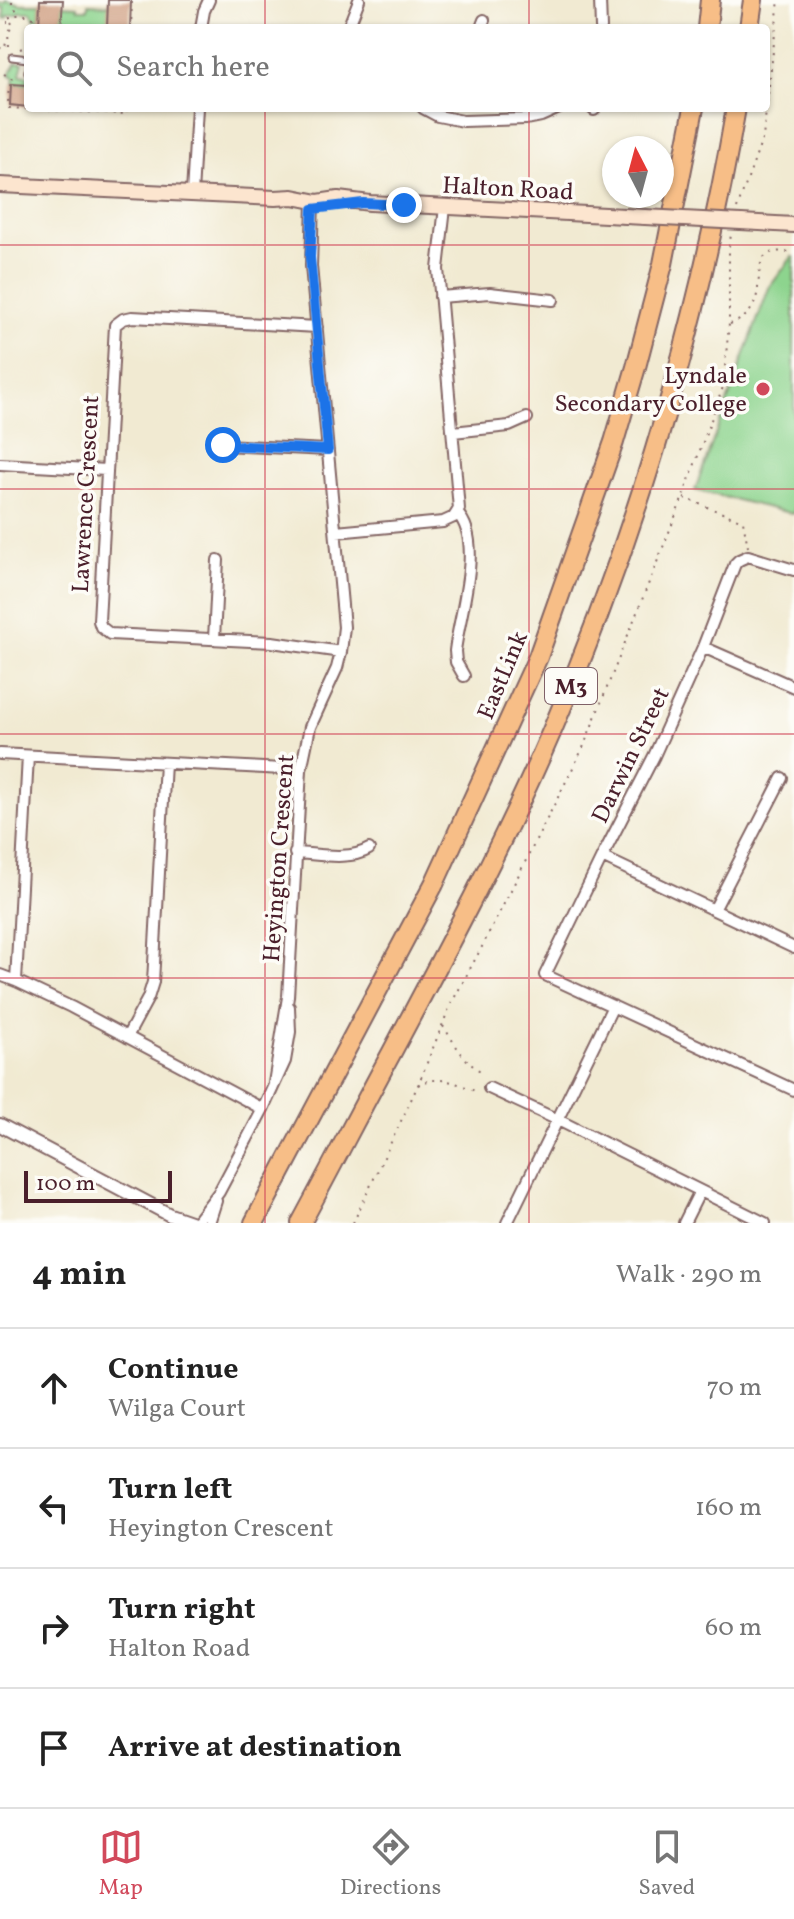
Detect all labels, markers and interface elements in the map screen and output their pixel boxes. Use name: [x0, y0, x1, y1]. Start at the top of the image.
search box: [24, 24, 770, 112]
icon: search: [52, 46, 96, 90]
text: Search here: [116, 47, 270, 89]
north arrow: [602, 136, 674, 208]
street label: Halton Road: [441, 170, 574, 210]
route end: [386, 187, 422, 223]
place label: Lyndale Secondary College: [554, 360, 747, 422]
marker: Lyndale Secondary College: [754, 380, 772, 398]
street label: Lawrence Crescent: [65, 394, 109, 594]
route start: [205, 427, 241, 463]
street label: EastLink: [470, 626, 538, 725]
road number: M3: [545, 668, 597, 704]
street label: Darwin Street: [584, 682, 679, 830]
street label: Heyington Crescent: [256, 753, 304, 963]
scale bar: [24, 1167, 172, 1203]
text: 100 m: [36, 1169, 95, 1200]
text: 4 min: [32, 1252, 127, 1299]
text: Walk · 290 m: [616, 1257, 762, 1293]
text: Continue: [108, 1349, 239, 1391]
icon: ahead: [32, 1366, 76, 1410]
text: 70 m: [707, 1370, 762, 1406]
text: Wilga Court: [108, 1391, 246, 1427]
text: Turn left: [108, 1469, 232, 1511]
icon: left: [32, 1486, 76, 1530]
text: 160 m: [695, 1490, 762, 1526]
text: Heyington Crescent: [108, 1511, 334, 1547]
text: Turn right: [108, 1589, 256, 1631]
icon: right: [32, 1606, 76, 1650]
text: 60 m: [705, 1610, 762, 1646]
text: Halton Road: [108, 1631, 250, 1667]
icon: arrive: [32, 1726, 76, 1770]
text: Arrive at destination: [108, 1727, 402, 1769]
tab: Map: [99, 1825, 143, 1904]
tab: Directions: [340, 1825, 441, 1904]
tab: Saved: [639, 1825, 695, 1904]

